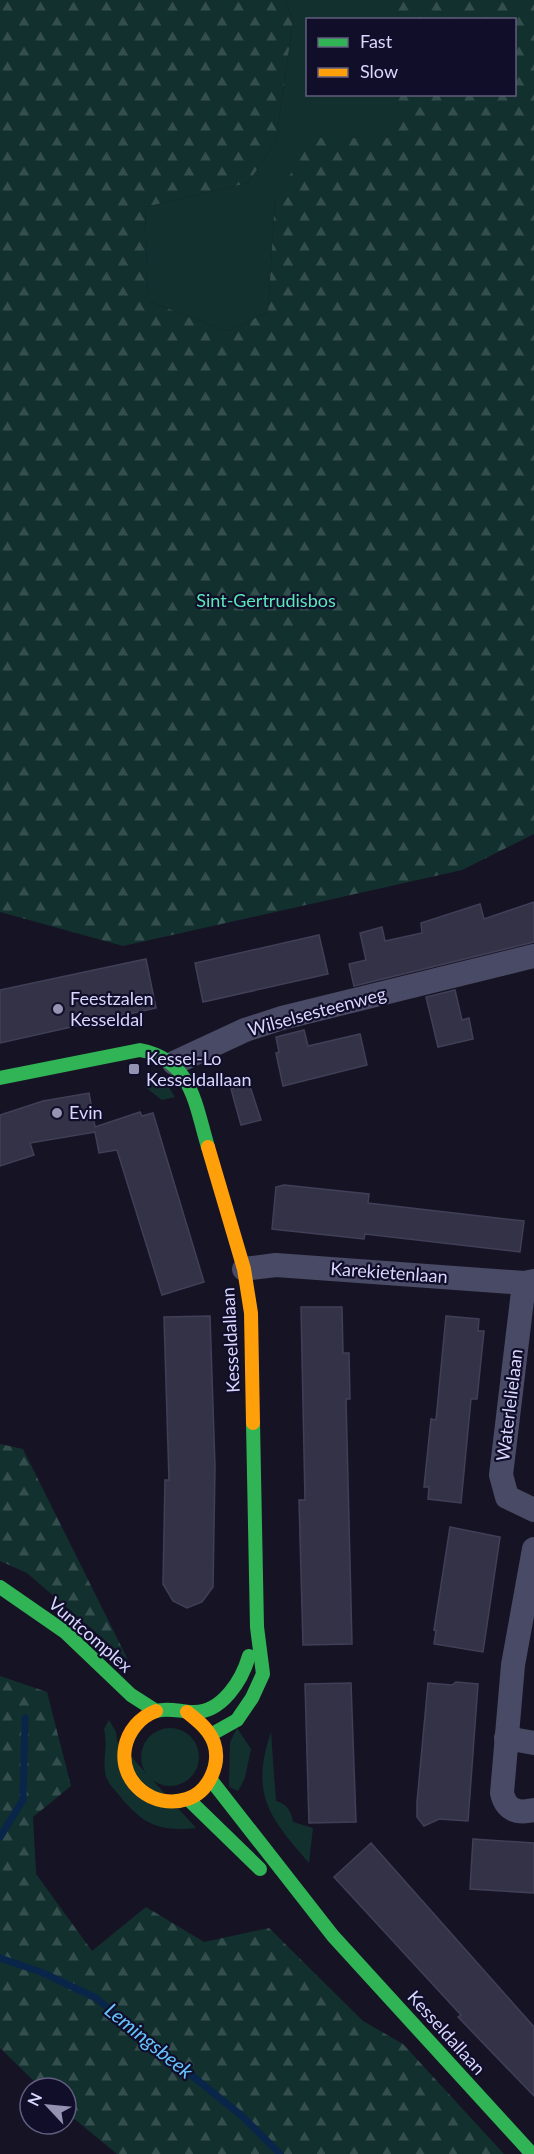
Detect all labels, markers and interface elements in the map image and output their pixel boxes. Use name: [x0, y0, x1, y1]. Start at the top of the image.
legend: [306, 18, 516, 96]
text: Fast: [360, 30, 393, 52]
text: Slow: [360, 60, 398, 82]
park label: Sint-Gertrudisbos: [196, 589, 336, 611]
street label: Wilselsesteenweg: [245, 982, 388, 1040]
place label: Feestzalen Kesseldal: [70, 987, 154, 1030]
marker: Feestzalen Kesseldal: [51, 1002, 65, 1016]
place label: Kessel-Lo Kesseldallaan: [146, 1047, 252, 1090]
marker: Kessel-Lo Kesseldallaan: [127, 1062, 141, 1076]
place label: Evin: [69, 1101, 103, 1123]
marker: Evin: [50, 1106, 64, 1120]
street label: Karekietenlaan: [330, 1257, 448, 1287]
street label: Kesseldallaan: [216, 1287, 244, 1393]
street label: Waterlelielaan: [491, 1347, 527, 1462]
street label: Vuntcomplex: [44, 1592, 137, 1677]
street label: Kesseldallaan: [403, 1986, 490, 2079]
water label: Lemingsbeek: [101, 1998, 199, 2083]
north arrow: [18, 2076, 78, 2136]
text: N: [23, 2090, 45, 2109]

